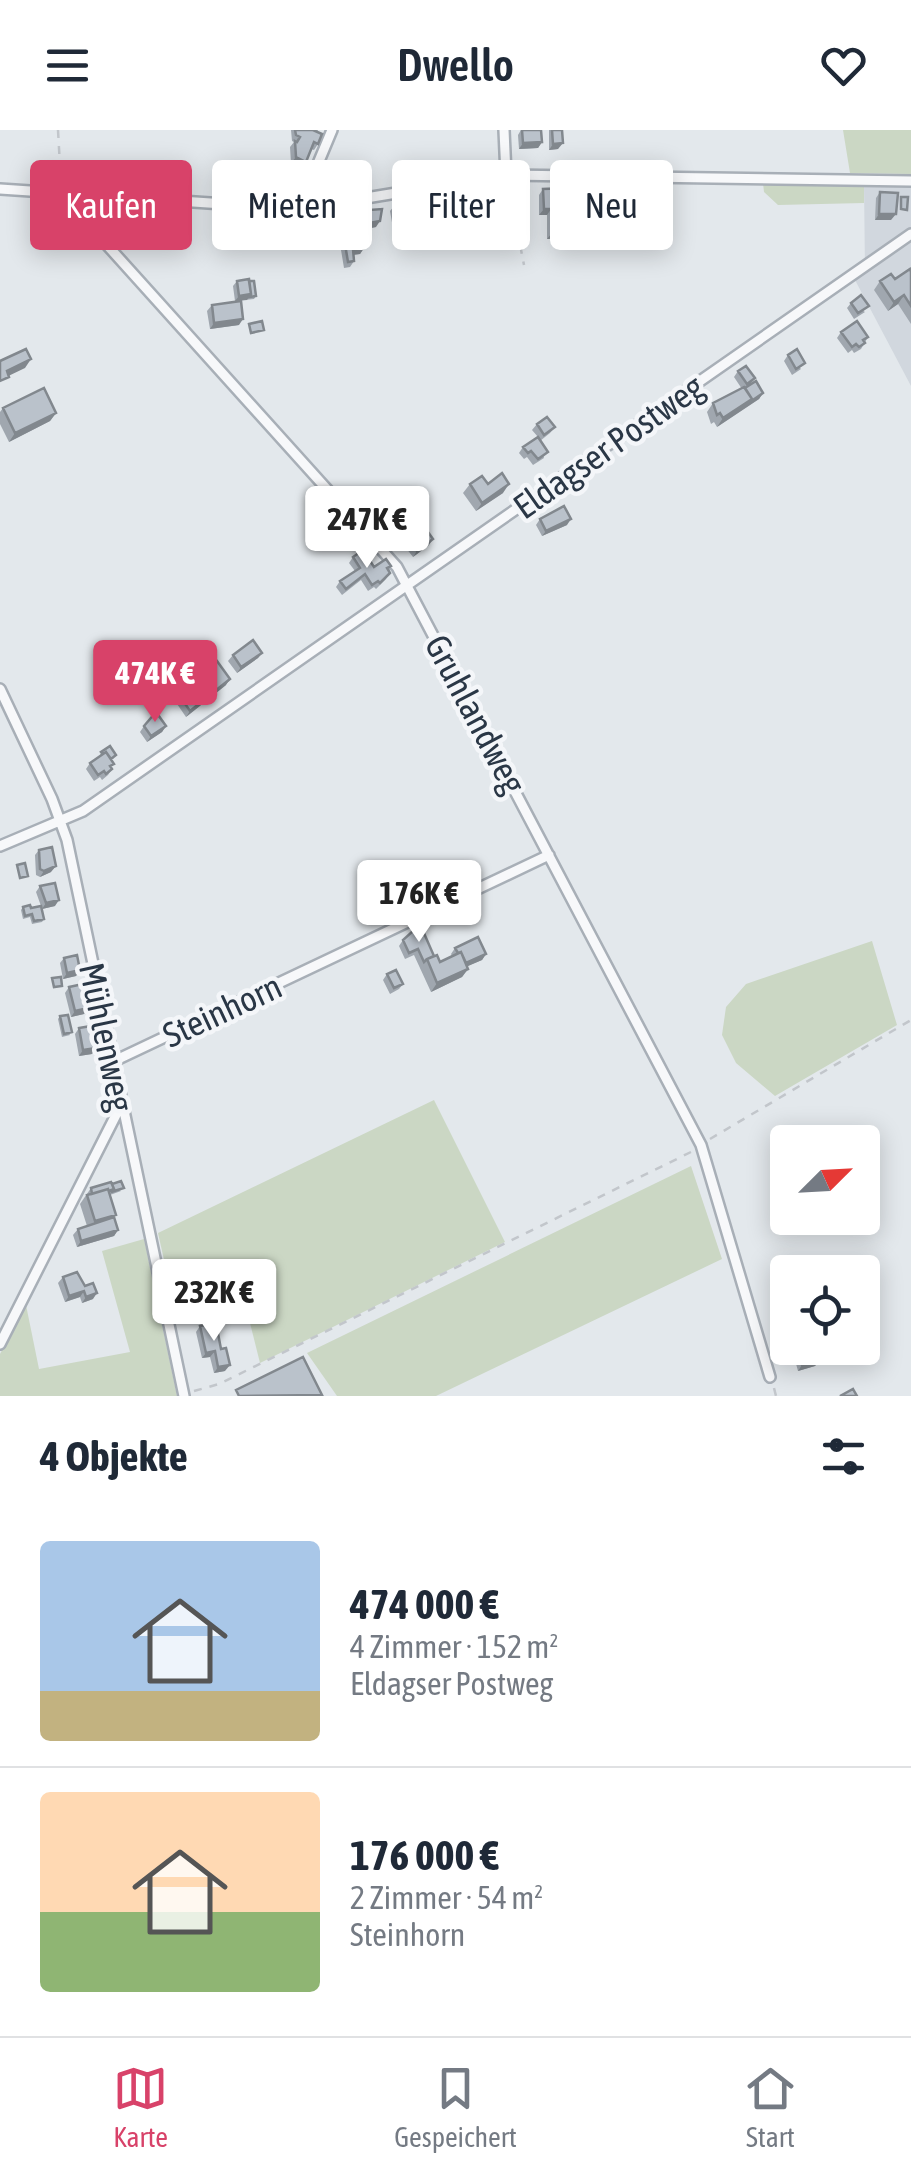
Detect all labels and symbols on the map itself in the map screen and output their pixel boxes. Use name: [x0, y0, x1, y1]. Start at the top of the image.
street label: Eldagser Postweg: [505, 366, 711, 526]
pin: 247K €: [286, 486, 448, 571]
street label: Gruhlandweg: [418, 628, 534, 800]
pin: 474K €: [74, 640, 236, 725]
pin: 176K €: [338, 860, 500, 945]
street label: Mühlenweg: [72, 959, 142, 1115]
street label: Steinhorn: [156, 965, 288, 1055]
north arrow: [770, 1125, 880, 1235]
pin: 232K €: [133, 1259, 295, 1344]

